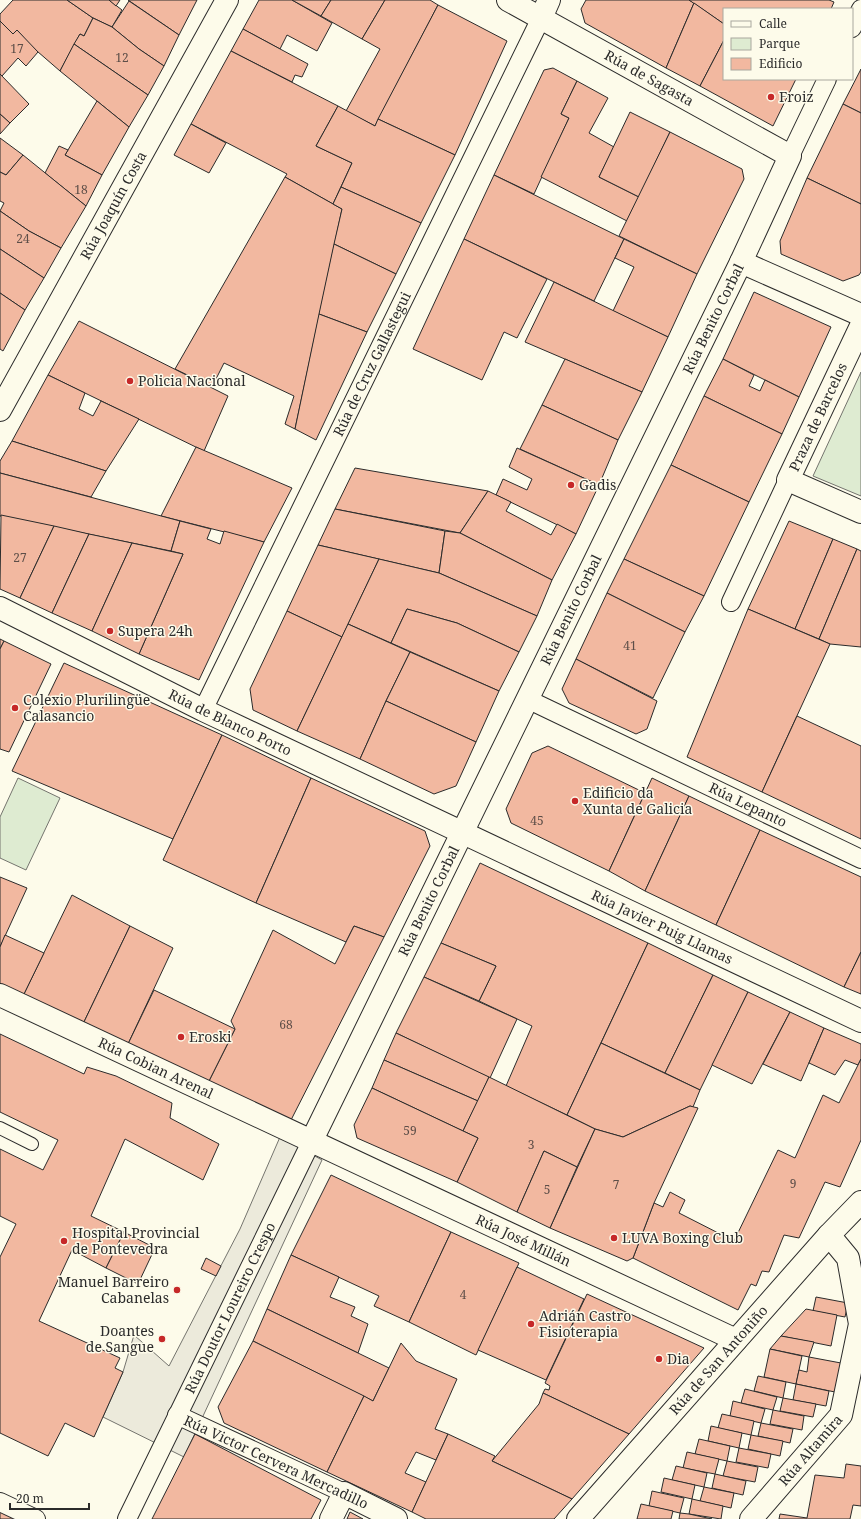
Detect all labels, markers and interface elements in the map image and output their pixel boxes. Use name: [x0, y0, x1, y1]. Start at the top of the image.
legend: [723, 8, 853, 80]
text: Calle: [759, 15, 787, 32]
text: Parque: [759, 35, 800, 52]
house number: 17: [10, 40, 24, 57]
street label: Rúa de Sagasta: [601, 45, 697, 110]
house number: 12: [115, 49, 129, 66]
text: Edificio: [759, 55, 802, 72]
place label: Froiz: [779, 87, 814, 106]
marker: Froiz: [766, 92, 776, 102]
street label: Rúa Joaquín Costa: [75, 147, 151, 263]
house number: 18: [74, 181, 88, 198]
house number: 24: [16, 230, 30, 247]
street label: Rúa Benito Corbal: [678, 260, 748, 377]
street label: Rúa de Cruz Gallastegui: [328, 288, 415, 439]
street label: Praza de Barcelos: [784, 359, 851, 474]
place label: Policia Nacional: [138, 371, 246, 390]
marker: Policia Nacional: [125, 376, 135, 386]
place label: Gadis: [579, 475, 616, 494]
marker: Gadis: [566, 480, 576, 490]
house number: 27: [13, 549, 27, 566]
street label: Rúa Benito Corbal: [536, 551, 606, 668]
place label: Supera 24h: [118, 621, 193, 640]
marker: Supera 24h: [105, 626, 115, 636]
house number: 41: [623, 637, 637, 654]
street label: Rúa de Blanco Porto: [165, 684, 295, 760]
place label: Colexio Plurilingüe Calasancio: [23, 690, 150, 725]
marker: Colexio Plurilingüe Calasancio: [10, 703, 20, 713]
street label: Rúa Lepanto: [706, 778, 790, 831]
place label: Edificio da Xunta de Galicia: [583, 783, 692, 818]
marker: Edificio da Xunta de Galicia: [570, 796, 580, 806]
house number: 45: [530, 812, 544, 829]
street label: Rúa Benito Corbal: [393, 842, 464, 959]
street label: Rúa Javier Puig Llamas: [589, 885, 736, 968]
house number: 68: [279, 1016, 293, 1033]
place label: Eroski: [189, 1027, 232, 1046]
street label: Rúa Cobian Arenal: [95, 1032, 217, 1103]
marker: Eroski: [176, 1032, 186, 1042]
house number: 59: [403, 1122, 417, 1139]
house number: 3: [528, 1136, 535, 1153]
house number: 9: [790, 1175, 796, 1192]
house number: 7: [613, 1176, 620, 1193]
house number: 5: [544, 1181, 550, 1198]
street label: Rúa José Millán: [473, 1209, 574, 1270]
street label: Rúa Doutor Loureiro Crespo: [180, 1219, 279, 1396]
place label: Hospital Provincial de Pontevedra: [72, 1223, 200, 1258]
place label: LUVA Boxing Club: [622, 1228, 743, 1247]
marker: LUVA Boxing Club: [609, 1233, 619, 1243]
marker: Hospital Provincial de Pontevedra: [59, 1236, 69, 1246]
place label: Manuel Barreiro Cabanelas: [58, 1272, 169, 1307]
marker: Manuel Barreiro Cabanelas: [172, 1285, 182, 1295]
house number: 4: [460, 1286, 467, 1303]
street label: Rúa de San Antoniño: [665, 1301, 772, 1419]
place label: Adrián Castro Fisioterapia: [539, 1306, 631, 1341]
marker: Adrián Castro Fisioterapia: [526, 1319, 536, 1329]
place label: Doantes de Sangue: [86, 1321, 154, 1356]
marker: Doantes de Sangue: [157, 1334, 167, 1344]
place label: Dia: [667, 1349, 690, 1368]
marker: Dia: [654, 1354, 664, 1364]
street label: Rúa Victor Cervera Mercadillo: [181, 1410, 372, 1513]
street label: Rúa Altamira: [774, 1410, 846, 1490]
scale bar: [10, 1485, 89, 1511]
text: 20 m: [16, 1490, 44, 1507]

